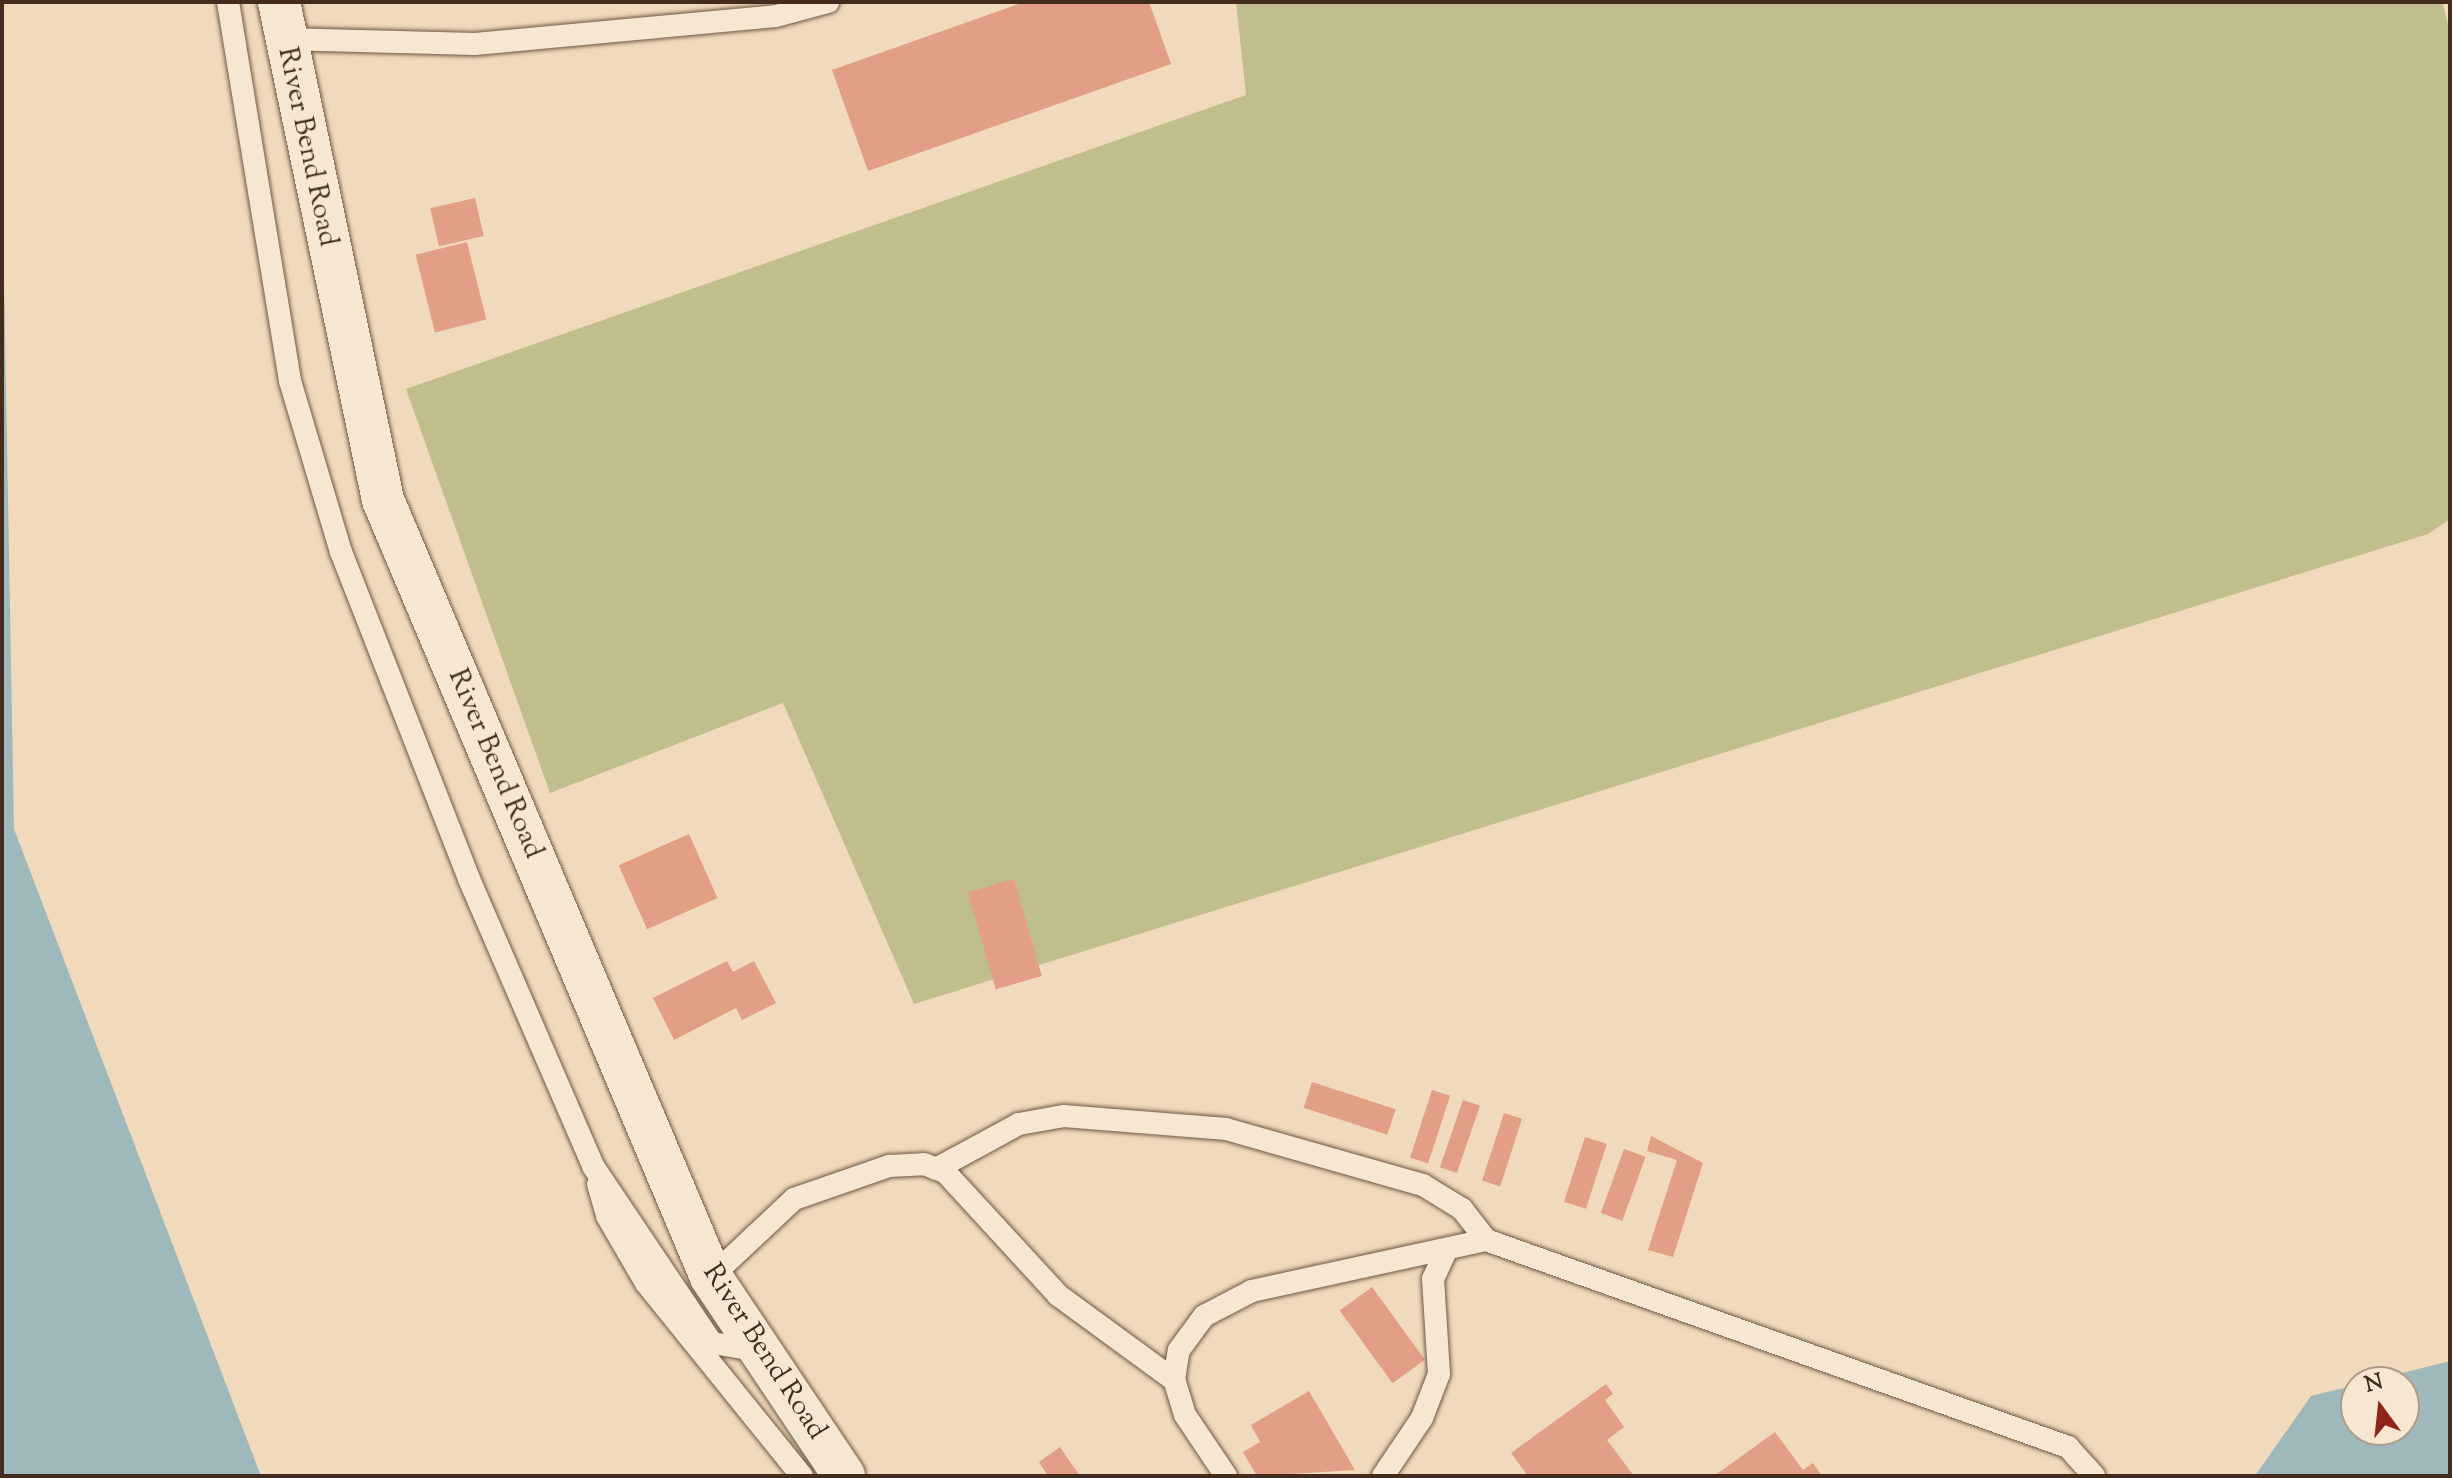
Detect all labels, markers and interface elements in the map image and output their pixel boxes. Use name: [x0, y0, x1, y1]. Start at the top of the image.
street label: River Bend Road: [269, 44, 345, 250]
street label: River Bend Road: [440, 664, 550, 864]
street label: River Bend Road: [695, 1258, 833, 1446]
north arrow: [2340, 1366, 2420, 1446]
text: N: [2362, 1367, 2387, 1402]

